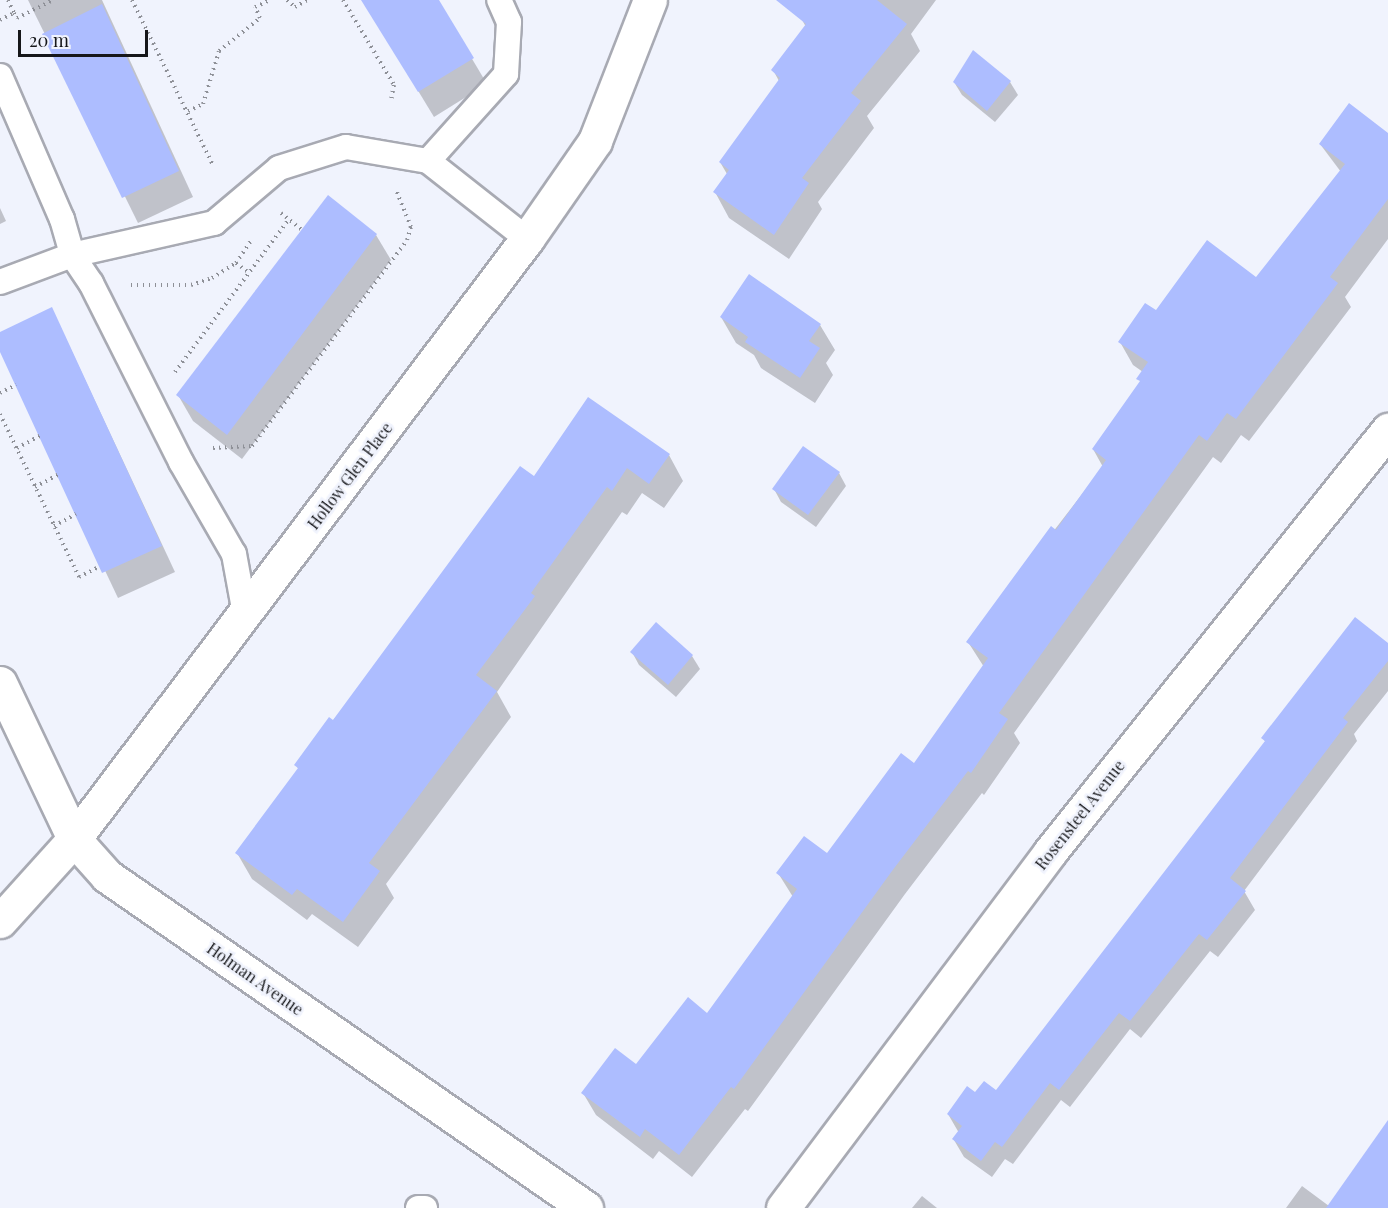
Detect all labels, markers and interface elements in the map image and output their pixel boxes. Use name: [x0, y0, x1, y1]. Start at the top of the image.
scale bar: [21, 18, 152, 56]
text: 20 m: [29, 28, 69, 52]
street label: Hollow Glen Place: [303, 419, 397, 533]
street label: Rosensteel Avenue: [1031, 756, 1129, 874]
street label: Holman Avenue: [203, 939, 307, 1019]

